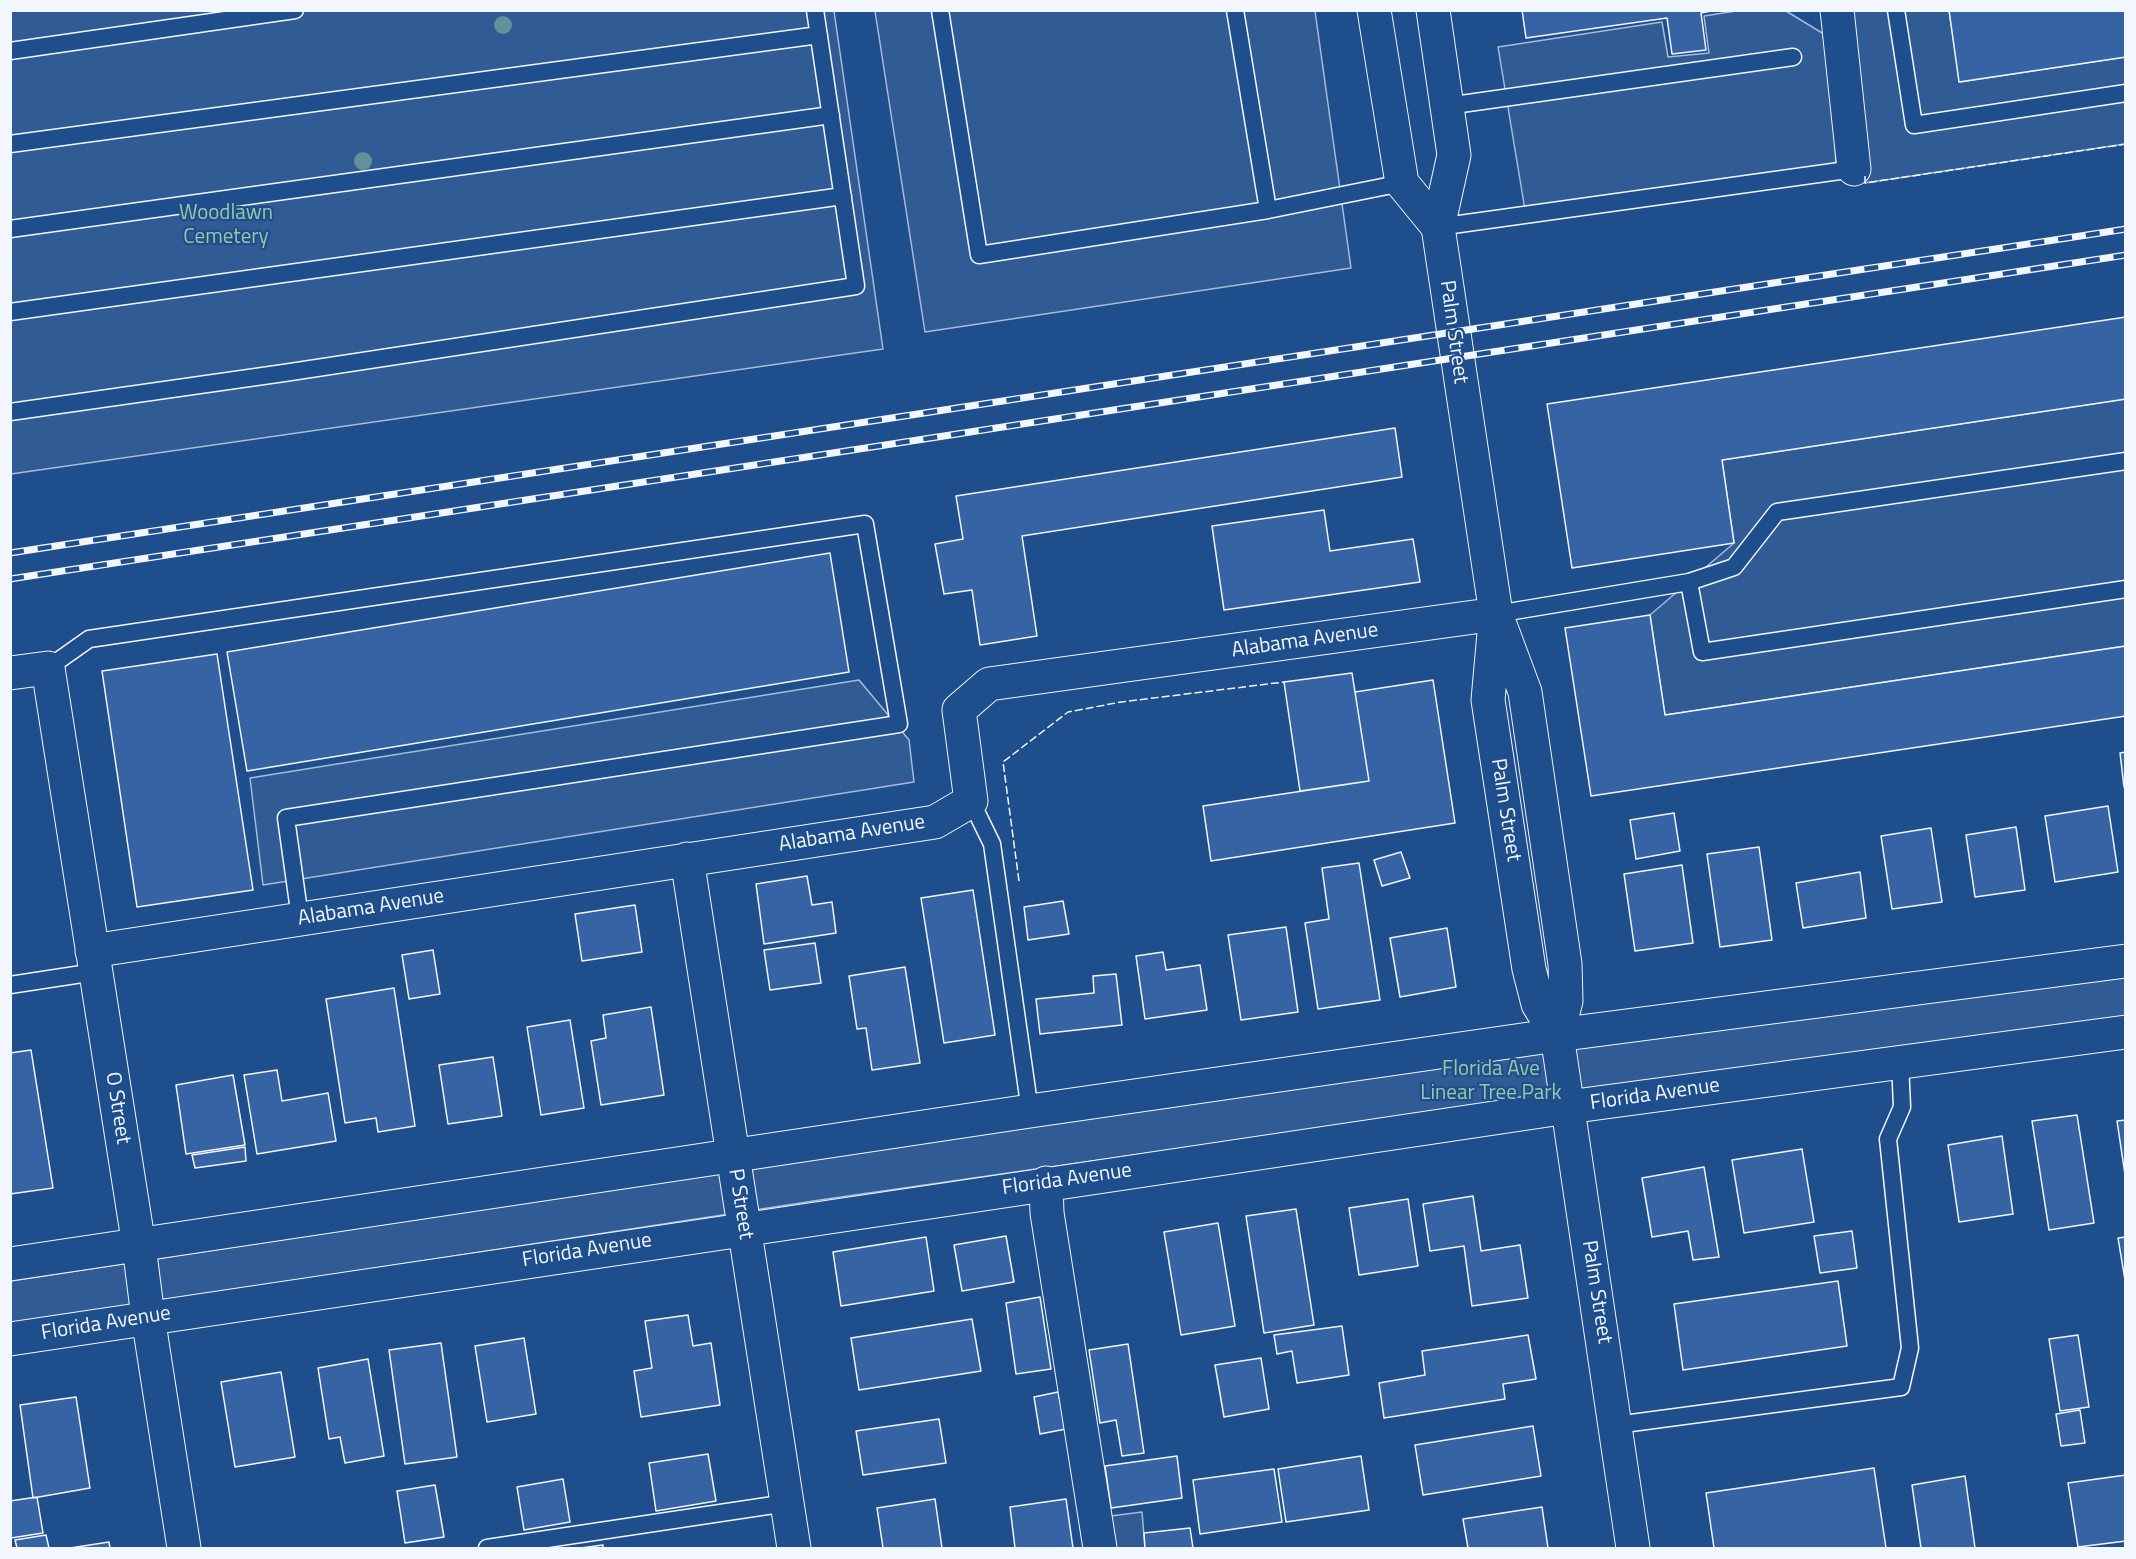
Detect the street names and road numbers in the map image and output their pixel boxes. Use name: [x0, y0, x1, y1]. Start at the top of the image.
street label: Palm Street: [1433, 279, 1473, 385]
street label: Alabama Avenue: [1230, 618, 1380, 664]
street label: Palm Street: [1484, 757, 1526, 863]
street label: Alabama Avenue: [777, 810, 927, 858]
street label: Alabama Avenue: [296, 884, 446, 932]
street label: O Street: [99, 1070, 135, 1146]
street label: Florida Avenue: [1588, 1073, 1722, 1117]
street label: Florida Avenue: [1000, 1158, 1134, 1202]
street label: P Street: [722, 1167, 758, 1241]
street label: Florida Avenue: [520, 1228, 654, 1274]
street label: Palm Street: [1575, 1239, 1617, 1345]
street label: Florida Avenue: [39, 1301, 173, 1347]

